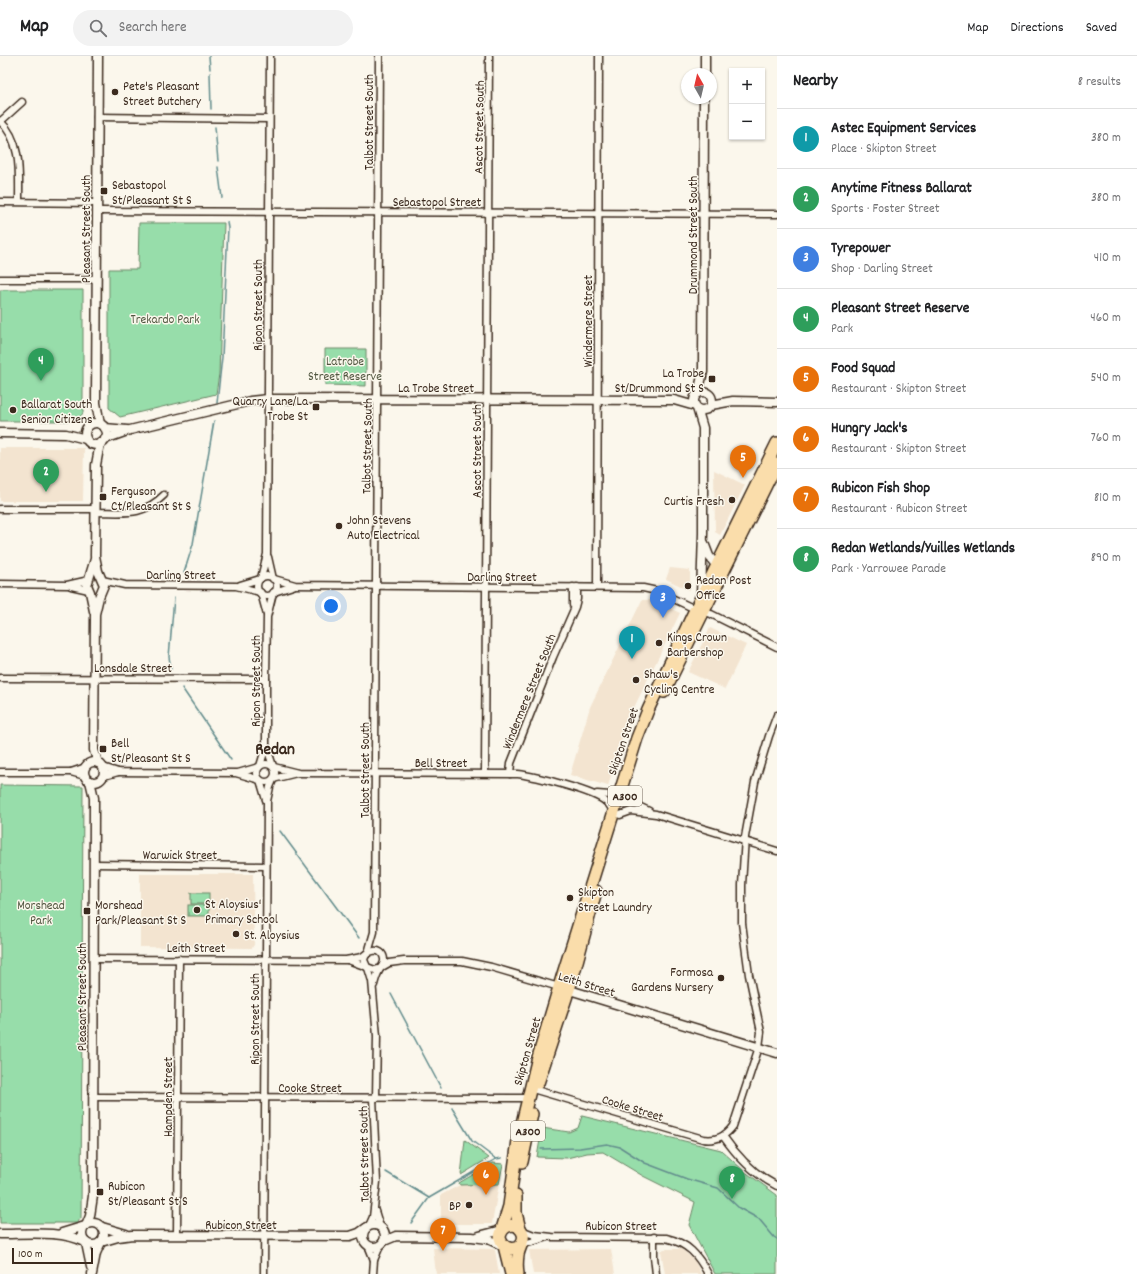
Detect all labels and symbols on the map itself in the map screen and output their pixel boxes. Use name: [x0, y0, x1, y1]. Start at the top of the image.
north arrow: [681, 68, 717, 104]
street label: Talbot Street South: [361, 74, 380, 170]
place label: Pete's Pleasant Street Butchery: [123, 78, 202, 112]
street label: Ascot Street South: [470, 80, 491, 174]
marker: Pete's Pleasant Street Butchery: [110, 87, 120, 97]
street label: Pleasant Street South: [78, 175, 97, 283]
street label: Drummond Street South: [685, 176, 704, 294]
place label: Sebastopol St/Pleasant St S: [112, 177, 192, 211]
marker: Sebastopol St/Pleasant St S: [99, 186, 109, 196]
street label: Sebastopol Street: [393, 194, 482, 213]
street label: Ripon Street South: [250, 259, 269, 351]
street label: Windermere Street: [580, 275, 599, 367]
park label: Trekardo Park: [130, 311, 200, 330]
pin: 4: [28, 348, 54, 381]
park label: Latrobe Street Reserve: [308, 353, 382, 387]
place label: La Trobe St/Drummond St S: [615, 365, 704, 399]
marker: La Trobe St/Drummond St S: [707, 374, 717, 384]
street label: La Trobe Street: [398, 380, 474, 399]
place label: Quarry Lane/La Trobe St: [233, 393, 309, 427]
place label: Ballarat South Senior Citizens: [21, 396, 93, 430]
street label: Talbot Street South: [358, 398, 379, 494]
marker: Quarry Lane/La Trobe St: [311, 402, 321, 412]
street label: Ascot Street South: [469, 404, 488, 498]
marker: Ballarat South Senior Citizens: [8, 405, 18, 415]
pin: 5: [730, 445, 756, 478]
pin: 2: [33, 459, 59, 492]
place label: Ferguson Ct/Pleasant St S: [111, 483, 192, 517]
marker: Ferguson Ct/Pleasant St S: [98, 492, 108, 502]
place label: Curtis Fresh: [664, 493, 724, 512]
marker: Curtis Fresh: [727, 495, 737, 505]
place label: John Stevens Auto Electrical: [347, 512, 420, 546]
marker: John Stevens Auto Electrical: [334, 521, 344, 531]
street label: Darling Street: [146, 567, 216, 586]
street label: Darling Street: [467, 569, 537, 588]
place label: Redan Post Office: [696, 572, 751, 606]
marker: Redan Post Office: [683, 581, 693, 591]
pin: 3: [650, 585, 676, 618]
your location: [321, 596, 341, 616]
pin: 1: [619, 626, 645, 659]
place label: Kings Crown Barbershop: [667, 629, 727, 663]
street label: Windermere Street South: [498, 631, 562, 753]
street label: Ripon Street South: [248, 635, 267, 727]
marker: Kings Crown Barbershop: [654, 638, 664, 648]
street label: Lonsdale Street: [94, 660, 172, 679]
place label: Shaw's Cycling Centre: [644, 666, 715, 700]
marker: Shaw's Cycling Centre: [631, 675, 641, 685]
street label: Skipton Street: [604, 705, 645, 778]
street label: Talbot Street South: [357, 722, 376, 818]
place label: Bell St/Pleasant St S: [111, 735, 191, 769]
district label: Redan: [255, 739, 295, 763]
marker: Bell St/Pleasant St S: [98, 744, 108, 754]
street label: Bell Street: [415, 755, 468, 774]
road number: A300: [608, 786, 642, 806]
street label: Warwick Street: [143, 847, 217, 866]
place label: Skipton Street Laundry: [578, 884, 653, 918]
marker: Skipton Street Laundry: [565, 893, 575, 903]
place label: St Aloysius' Primary School: [205, 896, 278, 930]
park label: Morshead Park: [17, 897, 65, 931]
place label: Morshead Park/Pleasant St S: [95, 897, 187, 931]
marker: St Aloysius' Primary School: [192, 905, 202, 915]
marker: Morshead Park/Pleasant St S: [82, 906, 92, 916]
place label: St. Aloysius: [244, 927, 300, 946]
marker: St. Aloysius: [231, 929, 241, 939]
street label: Leith Street: [167, 940, 226, 959]
street label: Pleasant Street South: [74, 943, 93, 1051]
place label: Formosa Gardens Nursery: [631, 964, 714, 998]
street label: Leith Street: [555, 968, 617, 1003]
street label: Ripon Street South: [247, 973, 266, 1065]
marker: Formosa Gardens Nursery: [716, 973, 726, 983]
street label: Skipton Street: [510, 1015, 547, 1088]
street label: Hampden Street: [160, 1057, 179, 1137]
street label: Cooke Street: [278, 1080, 342, 1099]
street label: Cooke Street: [599, 1091, 666, 1128]
street label: Talbot Street South: [355, 1106, 376, 1202]
road number: A300: [511, 1121, 545, 1141]
pin: 6: [473, 1162, 499, 1195]
pin: 8: [719, 1166, 745, 1199]
place label: Rubicon St/Pleasant St S: [108, 1178, 188, 1212]
marker: Rubicon St/Pleasant St S: [95, 1187, 105, 1197]
place label: BP: [449, 1198, 461, 1217]
marker: BP: [464, 1200, 474, 1210]
street label: Rubicon Street: [205, 1217, 277, 1236]
pin: 7: [430, 1218, 456, 1251]
street label: Rubicon Street: [585, 1218, 657, 1237]
scale bar: [12, 1246, 93, 1265]

